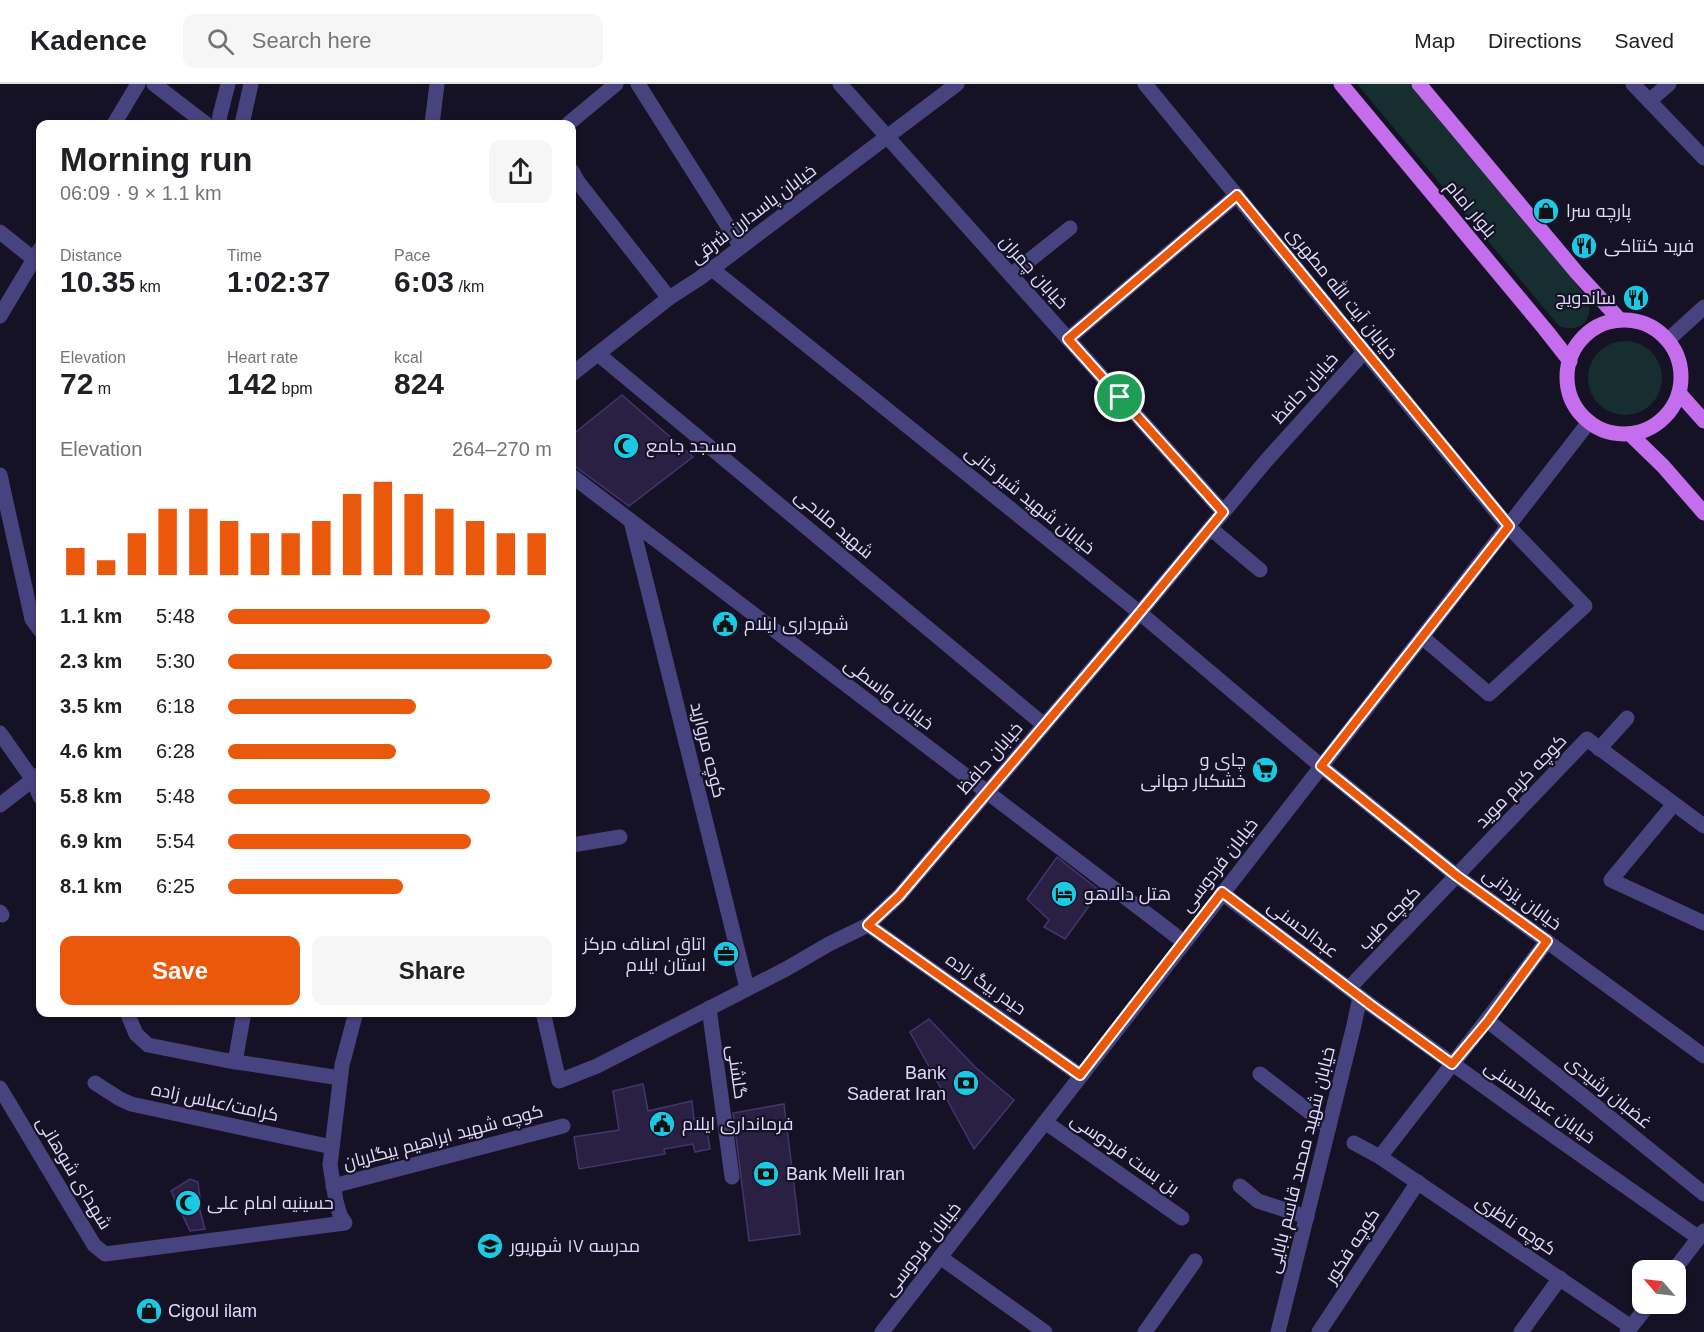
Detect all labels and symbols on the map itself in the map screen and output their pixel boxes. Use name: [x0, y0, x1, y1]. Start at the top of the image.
street label: خیابان پاسدارن شرقی: [686, 160, 821, 269]
street label: بلوار امام: [1440, 176, 1501, 243]
shop icon: پارچه سرا: [1531, 196, 1561, 226]
place label: پارچه سرا: [1566, 201, 1631, 223]
street label: خیابان آیت الله مطهری: [1282, 222, 1403, 364]
street label: خیابان چمران: [994, 231, 1072, 314]
restaurant icon: فرید کنتاکی: [1569, 231, 1599, 261]
place label: فرید کنتاکی: [1604, 236, 1694, 257]
restaurant icon: ساندویچ: [1621, 283, 1651, 313]
place label: ساندویچ: [1555, 288, 1616, 310]
street label: خیابان حافظ: [1268, 349, 1343, 428]
pin: [1094, 371, 1145, 422]
mosque icon: مسجد جامع: [611, 431, 641, 461]
place label: مسجد جامع: [646, 436, 737, 458]
street label: خیابان شهید شیر خانی: [961, 442, 1099, 559]
street label: شهید ملاحی: [790, 485, 877, 563]
public building icon: شهرداری ایلام: [710, 609, 740, 639]
place label: شهرداری ایلام: [744, 614, 849, 636]
street label: خیابان واسطی: [840, 654, 938, 735]
street label: کوچه مروارید: [685, 700, 730, 800]
street label: خیابان حافظ: [953, 718, 1027, 799]
street label: کوچه کریم موید: [1472, 730, 1572, 833]
place label: چای و خشکبار جهانی: [1140, 750, 1246, 792]
supermarket icon: چای و خشکبار جهانی: [1250, 755, 1280, 785]
street label: خیابان فردوسی: [1176, 814, 1263, 916]
street label: خیابان یزدانی: [1478, 864, 1565, 935]
hotel icon: هتل دالاهو: [1049, 879, 1079, 909]
street label: کوچه طیب: [1354, 882, 1426, 955]
place label: هتل دالاهو: [1084, 884, 1171, 905]
street label: عبدالحسنی: [1263, 896, 1342, 963]
place label: اتاق اصناف مرکز استان ایلام: [582, 934, 706, 977]
office icon: اتاق اصناف مرکز استان ایلام: [711, 939, 741, 969]
street label: حیدر بیگ زاده: [942, 949, 1030, 1020]
street label: گلشنی: [722, 1044, 751, 1100]
street label: خیابان شهید محمد قاسم بابایی: [1263, 1045, 1341, 1276]
street label: غضبان رشیدی: [1562, 1051, 1656, 1133]
street label: خیابان عبدالحسنی: [1480, 1056, 1599, 1148]
place label: Bank Saderat Iran: [847, 1063, 947, 1104]
bank icon: Bank Saderat Iran: [951, 1068, 981, 1098]
street label: کرامت/عباس زاده: [149, 1079, 280, 1126]
street label: کوچه شهید ابراهیم بیگلریان: [341, 1101, 546, 1175]
public building icon: فرمانداری ایلام: [647, 1109, 677, 1139]
street label: بن بست فردوسی: [1066, 1109, 1183, 1200]
street label: شهدای شوهانی: [32, 1113, 116, 1234]
place label: فرمانداری ایلام: [682, 1114, 793, 1136]
bank icon: Bank Melli Iran: [751, 1159, 781, 1189]
place label: Bank Melli Iran: [786, 1164, 905, 1184]
mosque icon: حسینیه امام علی: [173, 1188, 203, 1218]
street label: کوچه ناظری: [1471, 1191, 1560, 1261]
place label: حسینیه امام علی: [207, 1193, 334, 1215]
street label: خیابان فردوسی: [879, 1198, 966, 1300]
street label: کوچه فکور: [1320, 1205, 1385, 1289]
school or university icon: مدرسه ۱۷ شهریور: [475, 1231, 505, 1261]
place label: مدرسه ۱۷ شهریور: [509, 1236, 640, 1257]
north arrow: [1632, 1260, 1686, 1314]
shop icon: Cigoul ilam: [134, 1296, 164, 1326]
place label: Cigoul ilam: [168, 1301, 257, 1321]

